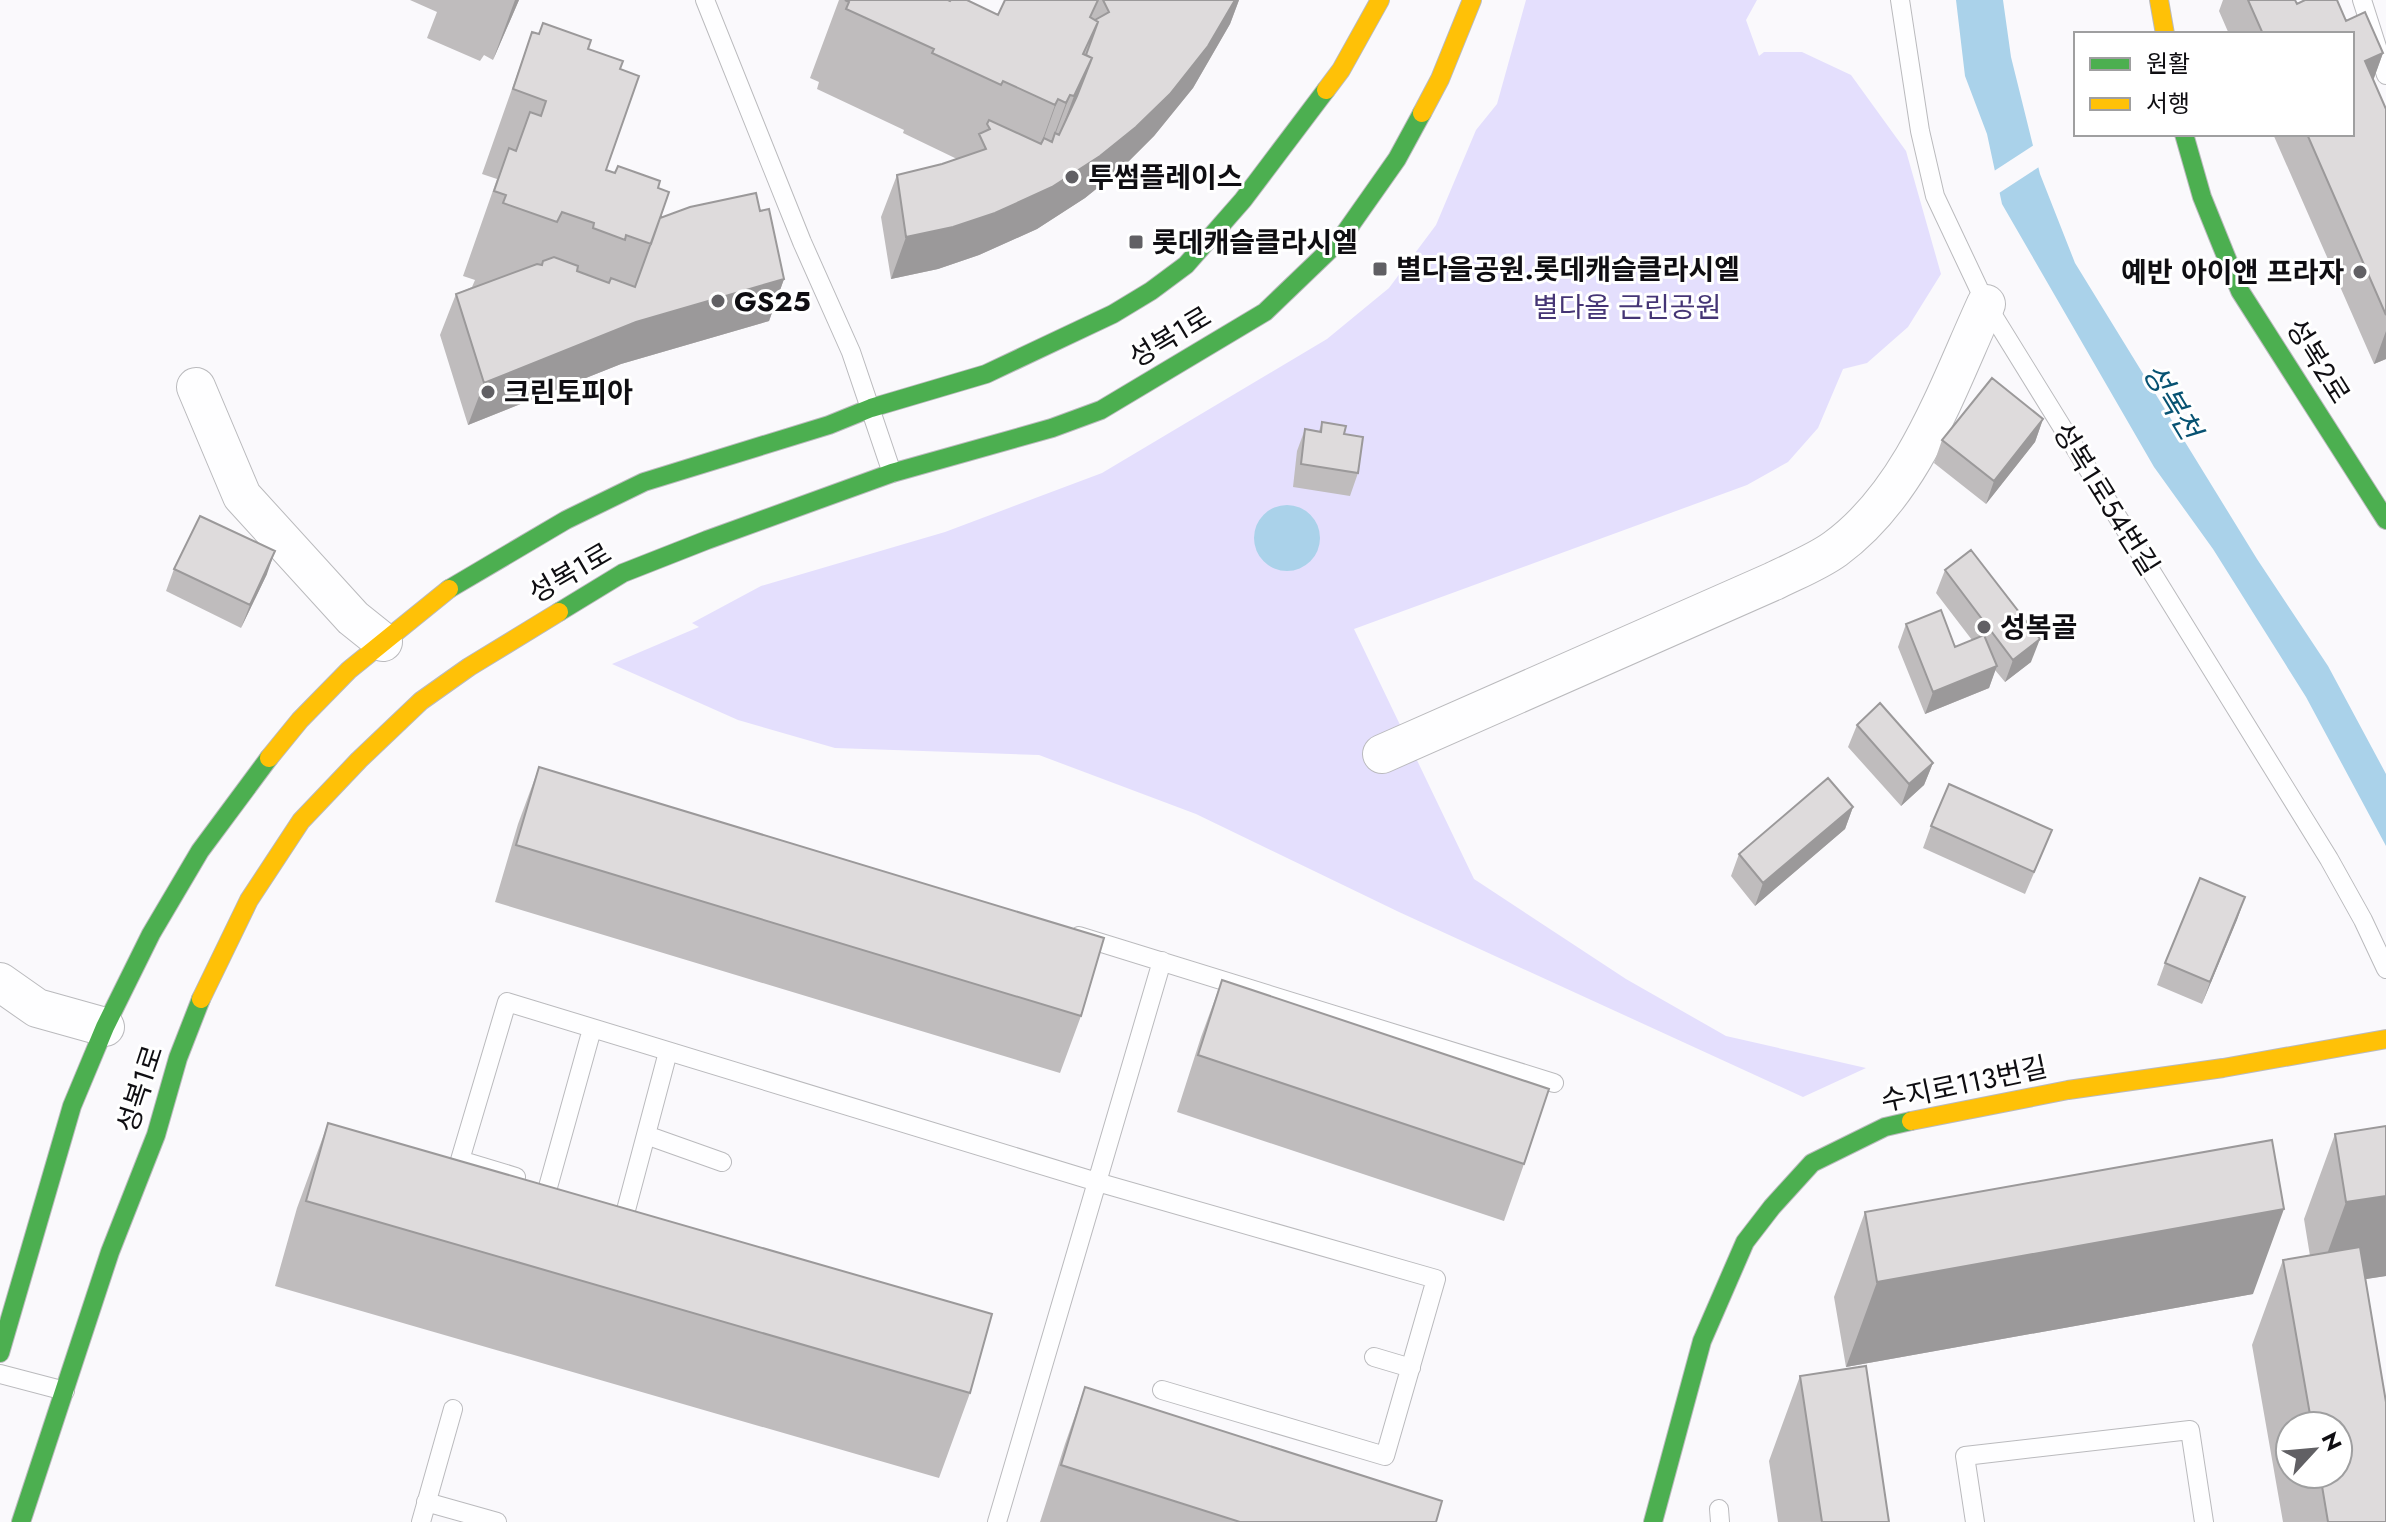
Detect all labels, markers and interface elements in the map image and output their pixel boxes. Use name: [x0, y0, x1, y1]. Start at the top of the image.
legend: [2074, 32, 2354, 136]
text: 원활: [2146, 46, 2190, 81]
text: 서행: [2146, 86, 2190, 121]
place label: 투썸플레이스: [1088, 157, 1243, 198]
marker: 투썸플레이스: [1063, 168, 1081, 186]
place label: 롯데캐슬클라시엘: [1152, 222, 1358, 263]
marker: 롯데캐슬클라시엘: [1127, 233, 1145, 251]
place label: 별다을공원.롯데캐슬클라시엘: [1396, 249, 1740, 290]
place label: 예반 아이앤 프라자: [2121, 252, 2344, 293]
marker: 별다을공원.롯데캐슬클라시엘: [1371, 260, 1389, 278]
marker: 예반 아이앤 프라자: [2351, 263, 2369, 281]
place label: GS25: [734, 281, 811, 322]
park label: 별다올 근린공원: [1533, 287, 1721, 328]
marker: GS25: [709, 292, 727, 310]
street label: 성복1로: [1121, 296, 1219, 378]
street label: 성복2로: [2276, 311, 2360, 411]
water label: 성복천: [2132, 354, 2213, 450]
place label: 크린토피아: [504, 372, 633, 413]
marker: 크린토피아: [479, 383, 497, 401]
street label: 성복1로54번길: [2043, 415, 2169, 583]
street label: 성복1로: [521, 533, 619, 613]
place label: 성복골: [2000, 607, 2077, 648]
marker: 성복골: [1975, 618, 1993, 636]
street label: 성복1로: [107, 1040, 173, 1138]
street label: 수지로113번길: [1877, 1046, 2051, 1122]
north arrow: [2274, 1410, 2354, 1490]
text: N: [2314, 1426, 2350, 1456]

